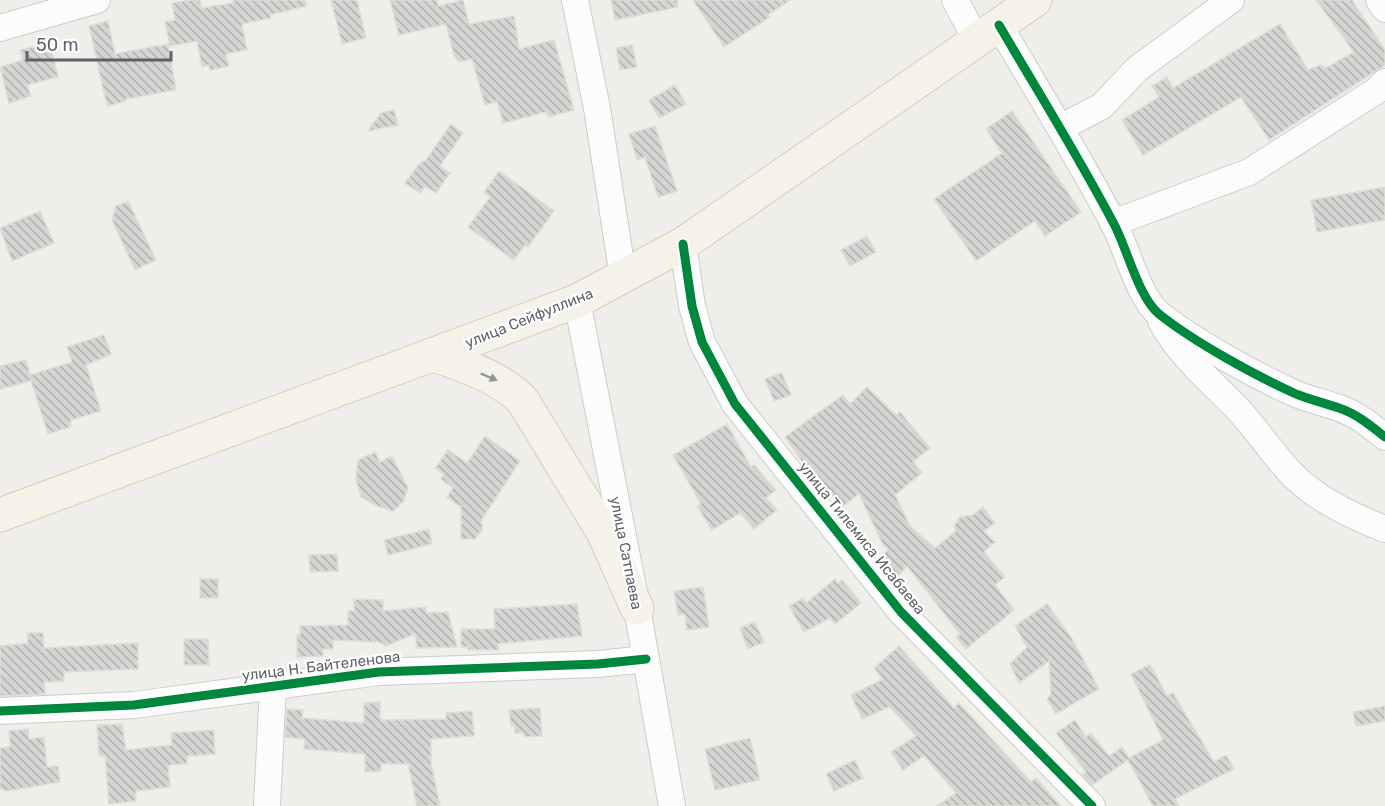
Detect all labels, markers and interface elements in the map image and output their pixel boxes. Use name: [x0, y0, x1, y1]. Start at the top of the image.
scale bar: [27, 24, 171, 62]
text: 50 m: [36, 34, 79, 56]
street label: улица Сейфуллина: [462, 284, 596, 352]
one-way arrow: [480, 373, 498, 382]
street label: улица Тилемиса Исабаева: [795, 458, 929, 618]
street label: улица Сатпаева: [606, 495, 646, 611]
street label: улица Н. Байтеленова: [241, 647, 401, 685]

